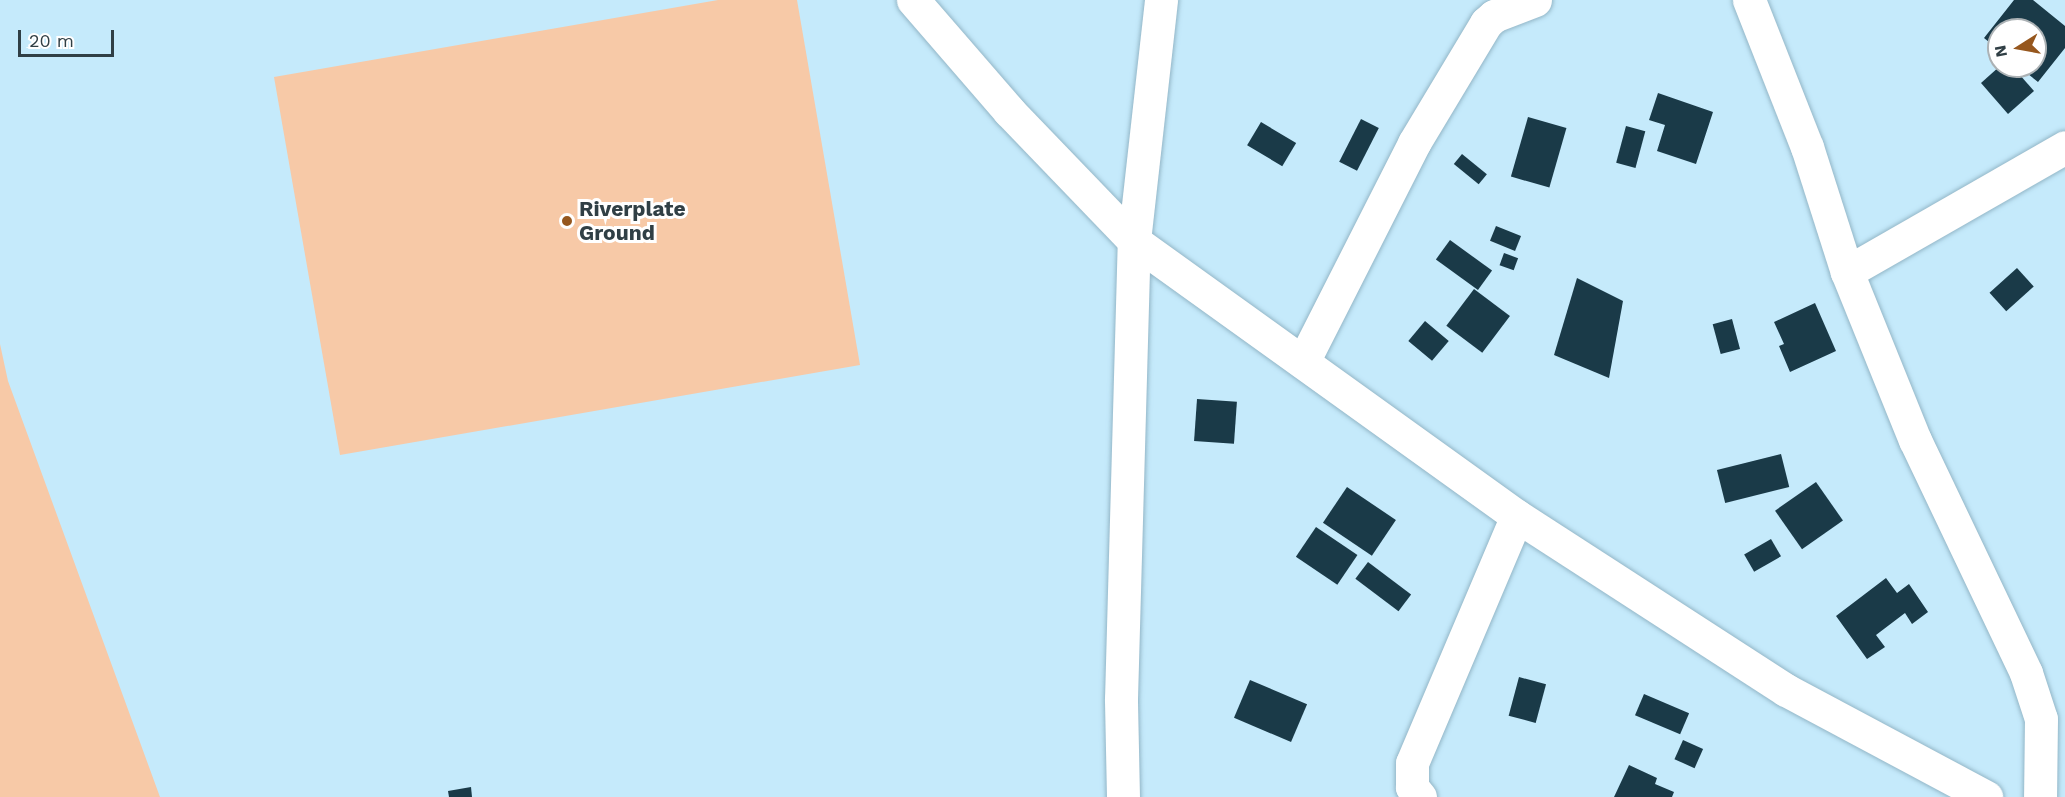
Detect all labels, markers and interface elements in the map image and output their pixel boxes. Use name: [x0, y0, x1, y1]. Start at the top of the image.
scale bar: [21, 18, 117, 56]
north arrow: [1987, 18, 2047, 78]
text: 20 m: [29, 30, 74, 51]
text: N: [1990, 44, 2011, 59]
place label: Riverplate Ground: [579, 196, 686, 246]
marker: Riverplate Ground: [560, 214, 574, 228]

